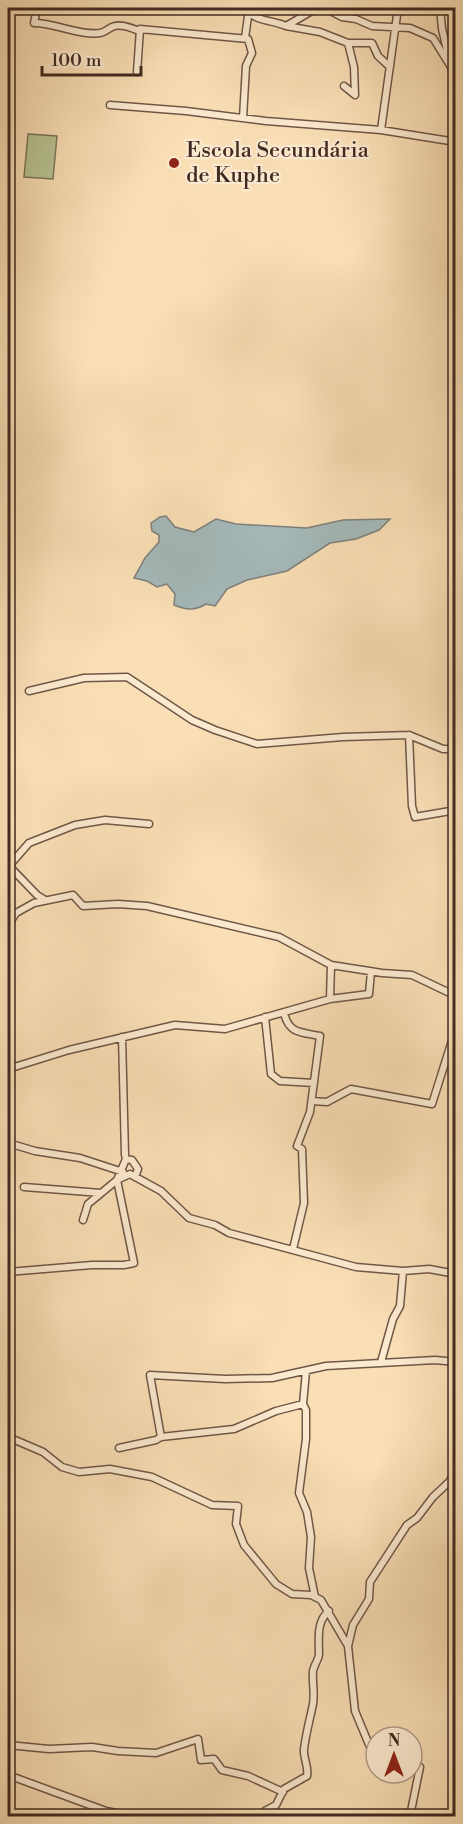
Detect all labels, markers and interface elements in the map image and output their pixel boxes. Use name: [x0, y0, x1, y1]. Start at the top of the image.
scale bar: [42, 39, 141, 77]
text: 100 m: [51, 49, 102, 72]
place label: Escola Secundária de Kuphe: [186, 137, 370, 189]
marker: Escola Secundária de Kuphe: [167, 156, 181, 170]
north arrow: [364, 1725, 424, 1785]
text: N: [388, 1731, 401, 1751]

